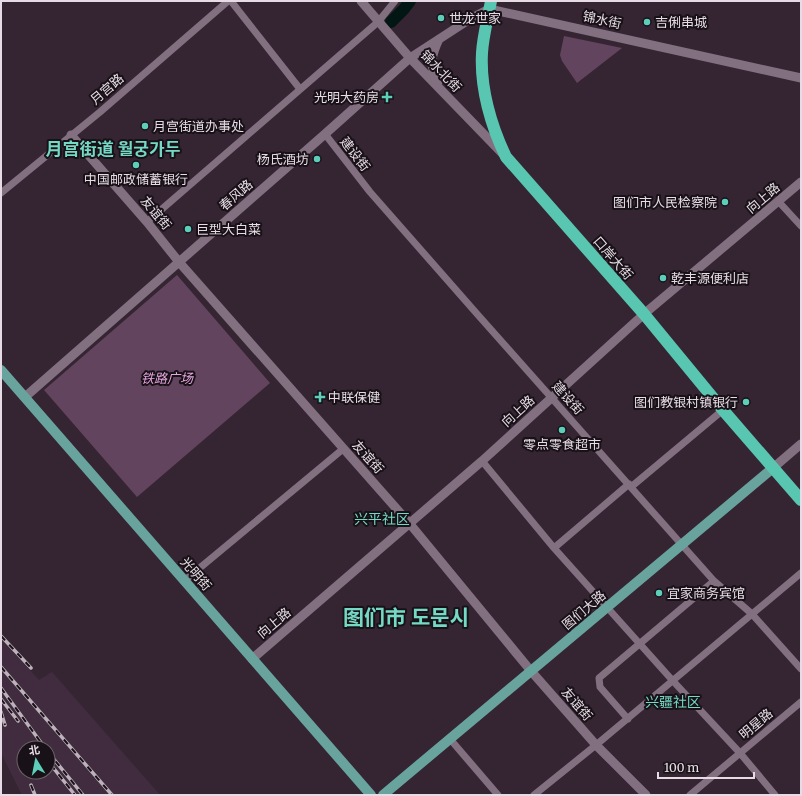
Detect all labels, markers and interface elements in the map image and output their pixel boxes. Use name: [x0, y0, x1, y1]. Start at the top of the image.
street label: 锦水街: [581, 8, 623, 32]
place label: 世龙世家: [449, 10, 501, 27]
marker: 世龙世家: [436, 13, 446, 23]
place label: 吉俐串城: [655, 14, 707, 31]
marker: 吉俐串城: [642, 17, 652, 27]
street label: 锦水北街: [417, 46, 465, 96]
street label: 月宫路: [87, 70, 127, 108]
place label: 光明大药房: [314, 89, 379, 106]
marker: 光明大药房: [382, 92, 392, 102]
place label: 月宫街道办事处: [153, 118, 244, 135]
marker: 月宫街道办事处: [140, 121, 150, 131]
street label: 建设街: [336, 133, 374, 175]
district label: 月宫街道 월궁가두: [46, 138, 181, 160]
place label: 杨氏酒坊: [257, 151, 309, 168]
marker: 杨氏酒坊: [312, 154, 322, 164]
marker: 中国邮政储蓄银行: [131, 160, 141, 170]
place label: 中国邮政储蓄银行: [84, 171, 188, 188]
street label: 春风路: [216, 176, 256, 214]
street label: 向上路: [743, 179, 783, 217]
street label: 友谊街: [137, 193, 175, 233]
place label: 图们市人民检察院: [613, 194, 717, 211]
marker: 图们市人民检察院: [720, 197, 730, 207]
place label: 巨型大白菜: [196, 221, 261, 238]
marker: 巨型大白菜: [183, 224, 193, 234]
street label: 口岸大街: [590, 233, 636, 283]
place label: 乾丰源便利店: [671, 270, 749, 287]
marker: 乾丰源便利店: [658, 273, 668, 283]
park label: 铁路广场: [141, 370, 194, 387]
street label: 建设街: [549, 378, 587, 418]
place label: 中联保健: [328, 389, 380, 406]
marker: 中联保健: [315, 392, 325, 402]
street label: 向上路: [498, 392, 538, 430]
place label: 图们教银村镇银行: [634, 394, 738, 411]
marker: 图们教银村镇银行: [741, 397, 751, 407]
marker: 零点零食超市: [557, 425, 567, 435]
place label: 零点零食超市: [523, 436, 601, 453]
street label: 友谊街: [349, 437, 387, 477]
district label: 兴平社区: [354, 510, 410, 528]
street label: 光明街: [177, 554, 215, 594]
place label: 宜家商务宾馆: [667, 585, 745, 602]
street label: 图们大路: [559, 587, 609, 633]
marker: 宜家商务宾馆: [654, 588, 664, 598]
street label: 向上路: [254, 604, 294, 642]
district label: 图们市 도문시: [343, 604, 469, 631]
street label: 友谊街: [558, 684, 596, 724]
district label: 兴疆社区: [645, 693, 701, 711]
street label: 明星路: [736, 705, 776, 743]
north arrow: [16, 740, 56, 780]
text: 北: [28, 742, 41, 758]
scale bar: [658, 754, 754, 780]
text: 100 m: [664, 760, 699, 775]

